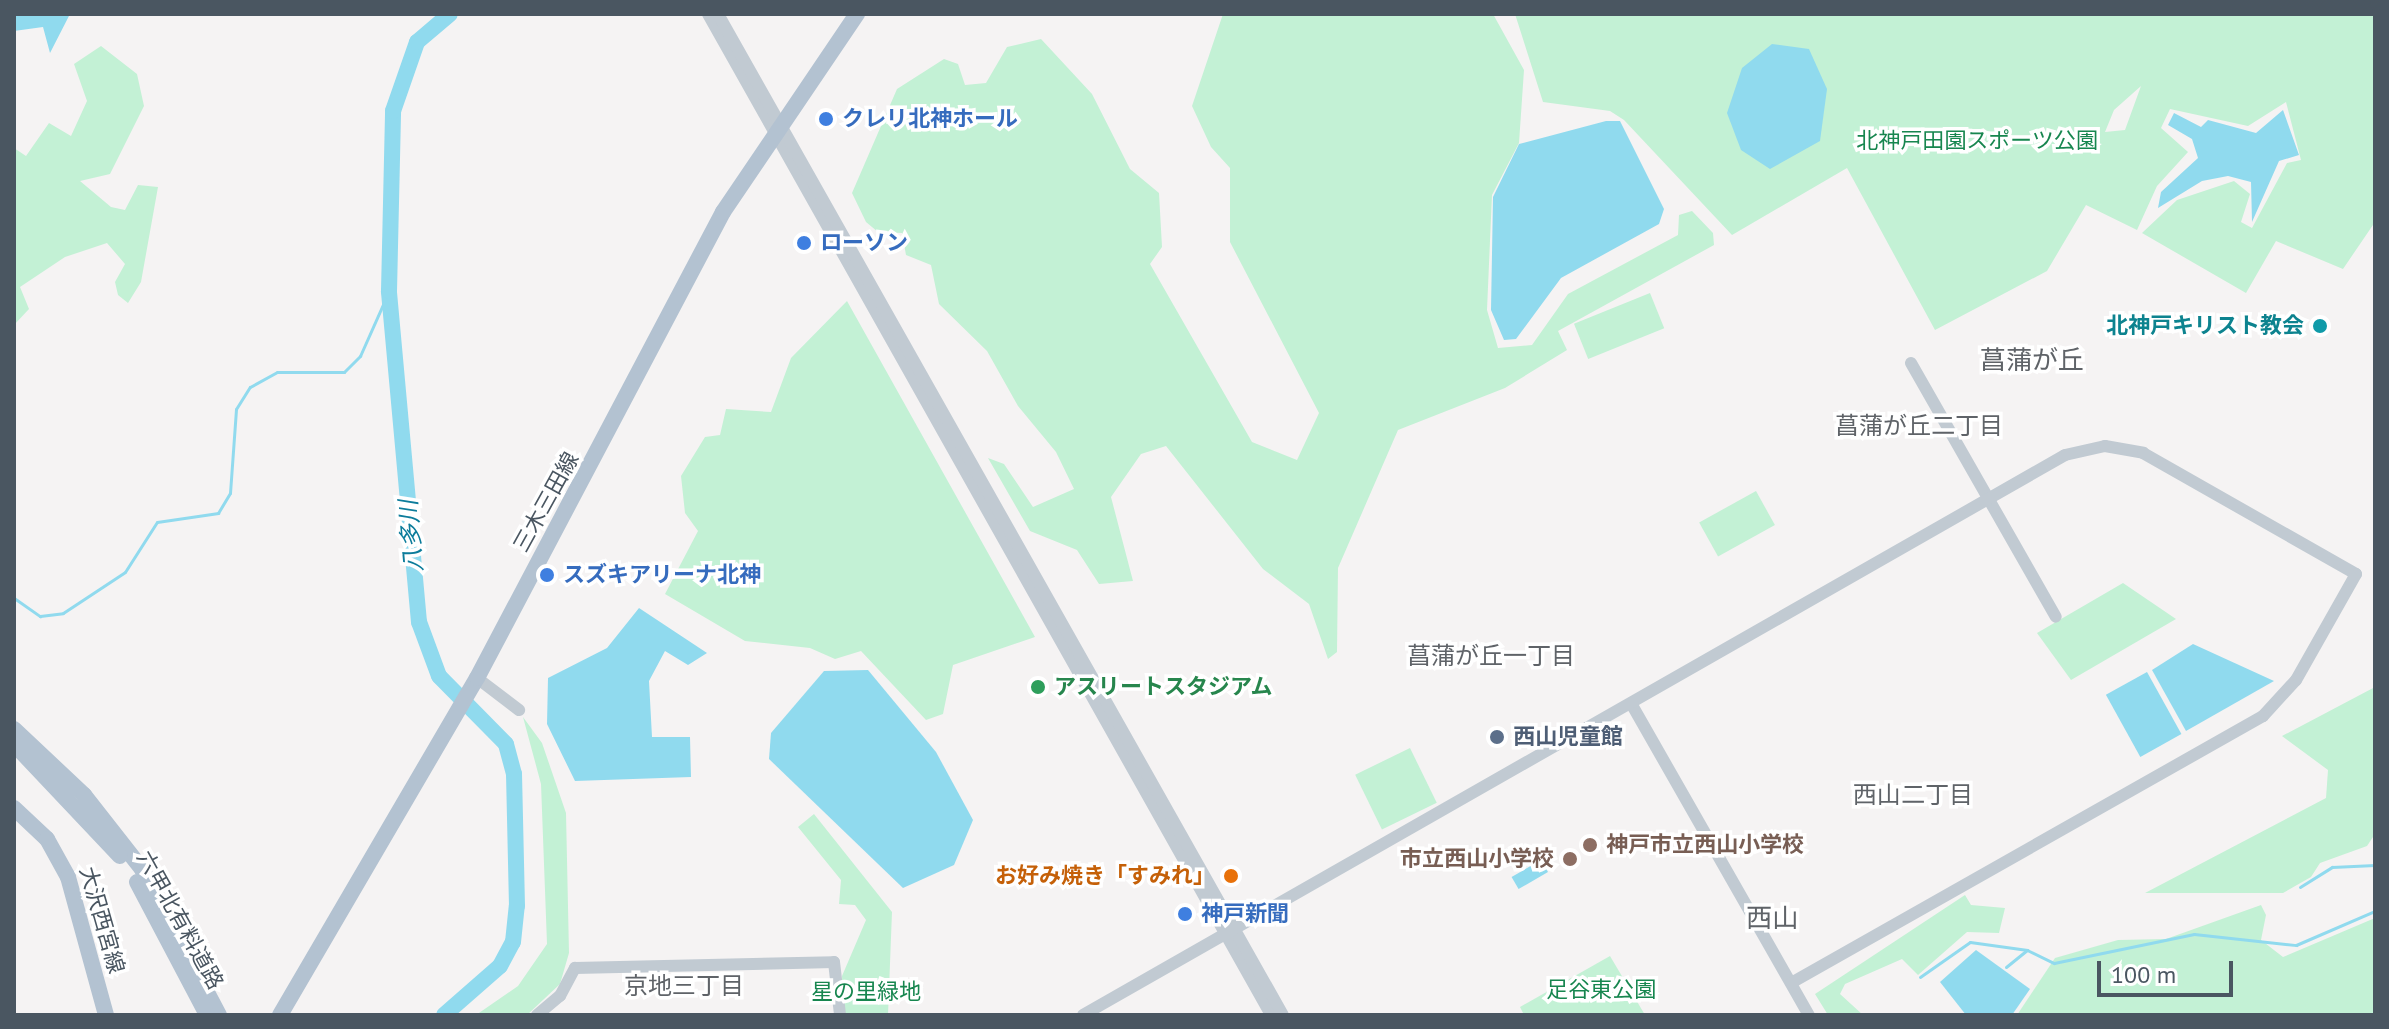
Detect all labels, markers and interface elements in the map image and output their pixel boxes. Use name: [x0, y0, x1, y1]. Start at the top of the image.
place label: クレリ北神ホール: [842, 106, 1018, 132]
marker: クレリ北神ホール: [817, 110, 835, 128]
park label: 北神戸田園スポーツ公園: [1856, 128, 2098, 154]
place label: ローソン: [820, 230, 908, 256]
marker: ローソン: [795, 234, 813, 252]
place label: 北神戸キリスト教会: [2106, 313, 2304, 339]
marker: 北神戸キリスト教会: [2311, 317, 2329, 335]
district label: 菖蒲が丘: [1980, 344, 2084, 376]
district label: 菖蒲が丘二丁目: [1835, 412, 2003, 440]
street label: 三木三田線: [508, 447, 584, 557]
water label: 八多川: [394, 499, 428, 573]
place label: スズキアリーナ北神: [563, 562, 761, 588]
marker: スズキアリーナ北神: [538, 566, 556, 584]
district label: 菖蒲が丘一丁目: [1407, 642, 1575, 670]
place label: アスリートスタジアム: [1054, 674, 1274, 700]
marker: アスリートスタジアム: [1029, 678, 1047, 696]
place label: 西山児童館: [1513, 724, 1623, 750]
marker: 西山児童館: [1488, 728, 1506, 746]
district label: 西山二丁目: [1853, 781, 1973, 809]
place label: 神戸市立西山小学校: [1606, 832, 1804, 858]
marker: 神戸市立西山小学校: [1581, 836, 1599, 854]
street label: 六甲北有料道路: [131, 846, 229, 994]
place label: 市立西山小学校: [1400, 846, 1554, 872]
marker: 市立西山小学校: [1561, 850, 1579, 868]
street label: 大沢西宮線: [74, 863, 130, 977]
place label: お好み焼き「すみれ」: [995, 863, 1215, 889]
marker: お好み焼き「すみれ」: [1222, 867, 1240, 885]
place label: 神戸新聞: [1201, 901, 1289, 927]
district label: 西山: [1746, 902, 1798, 934]
marker: 神戸新聞: [1176, 905, 1194, 923]
scale bar: [2101, 945, 2237, 995]
text: 100 m: [2111, 959, 2176, 990]
district label: 京地三丁目: [624, 972, 744, 1000]
park label: 足谷東公園: [1546, 977, 1656, 1003]
park label: 星の里緑地: [811, 979, 921, 1005]

